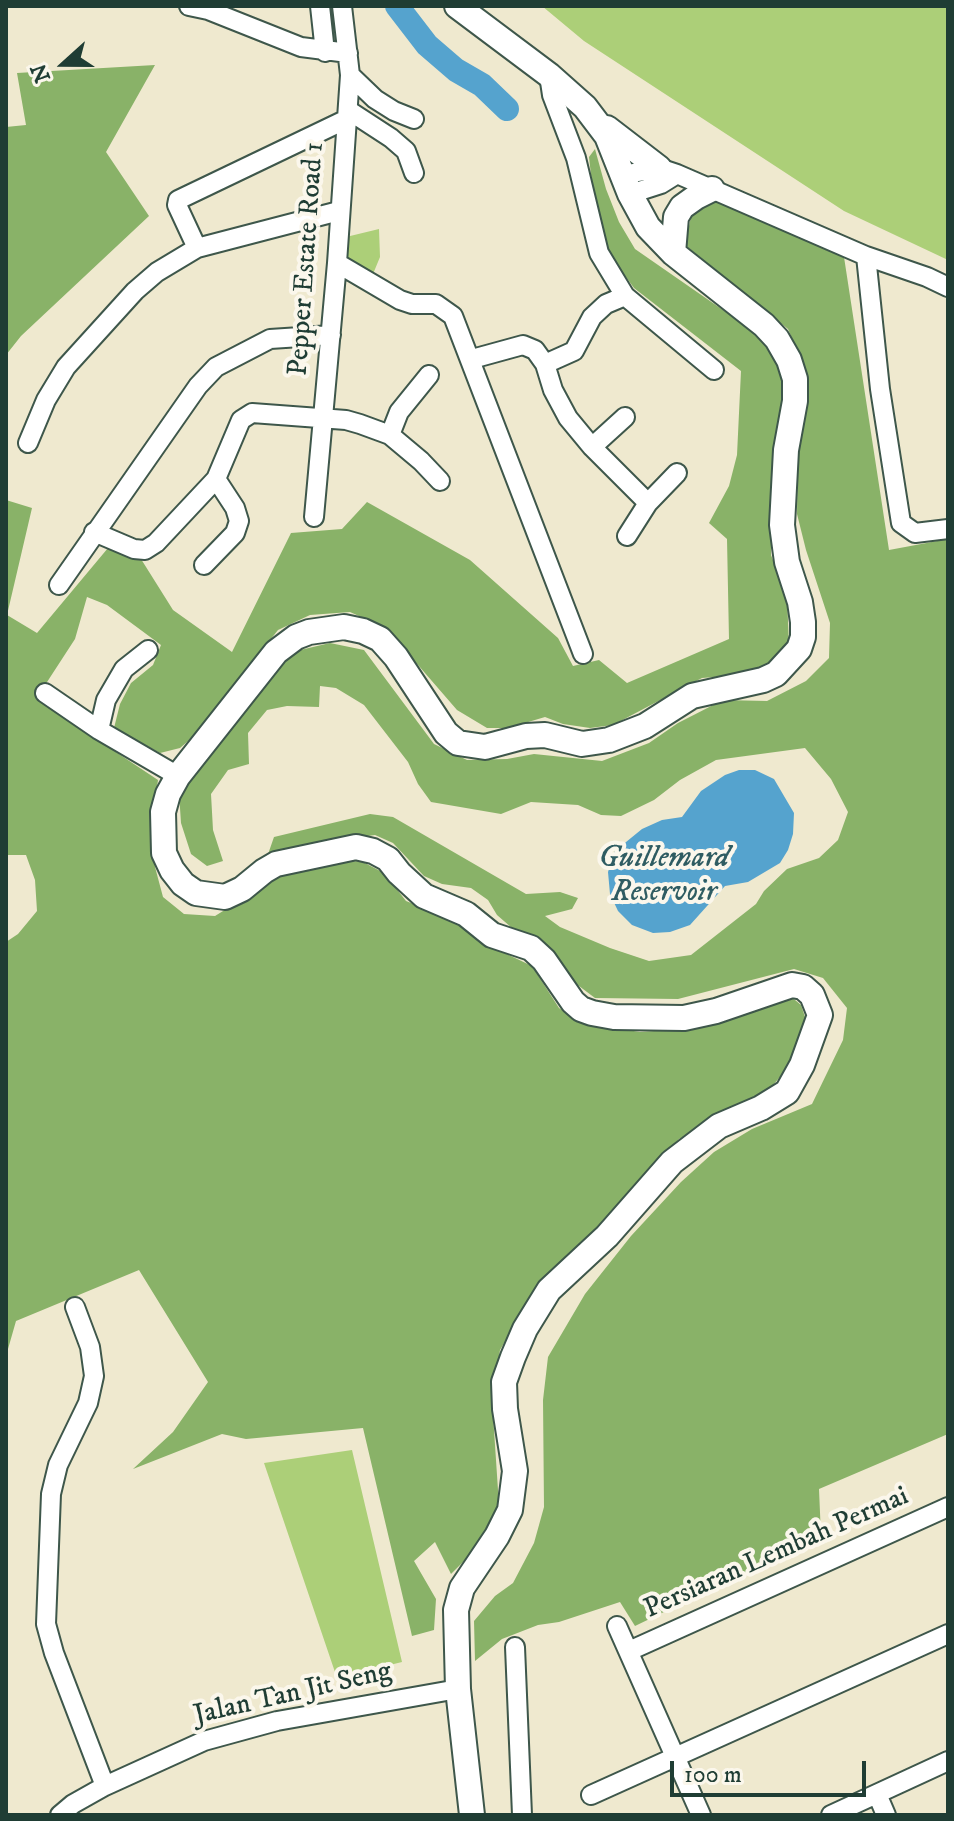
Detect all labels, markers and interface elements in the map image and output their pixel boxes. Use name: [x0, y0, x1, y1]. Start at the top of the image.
north arrow: [24, 24, 104, 104]
text: N: [25, 60, 57, 86]
street label: Pepper Estate Road 1: [283, 141, 333, 377]
water label: Guillemard Reservoir: [599, 842, 729, 912]
street label: Persiaran Lembah Permai: [640, 1481, 914, 1627]
street label: Jalan Tan Jit Seng: [191, 1656, 395, 1734]
scale bar: [674, 1745, 870, 1795]
text: 100 m: [684, 1760, 742, 1790]

